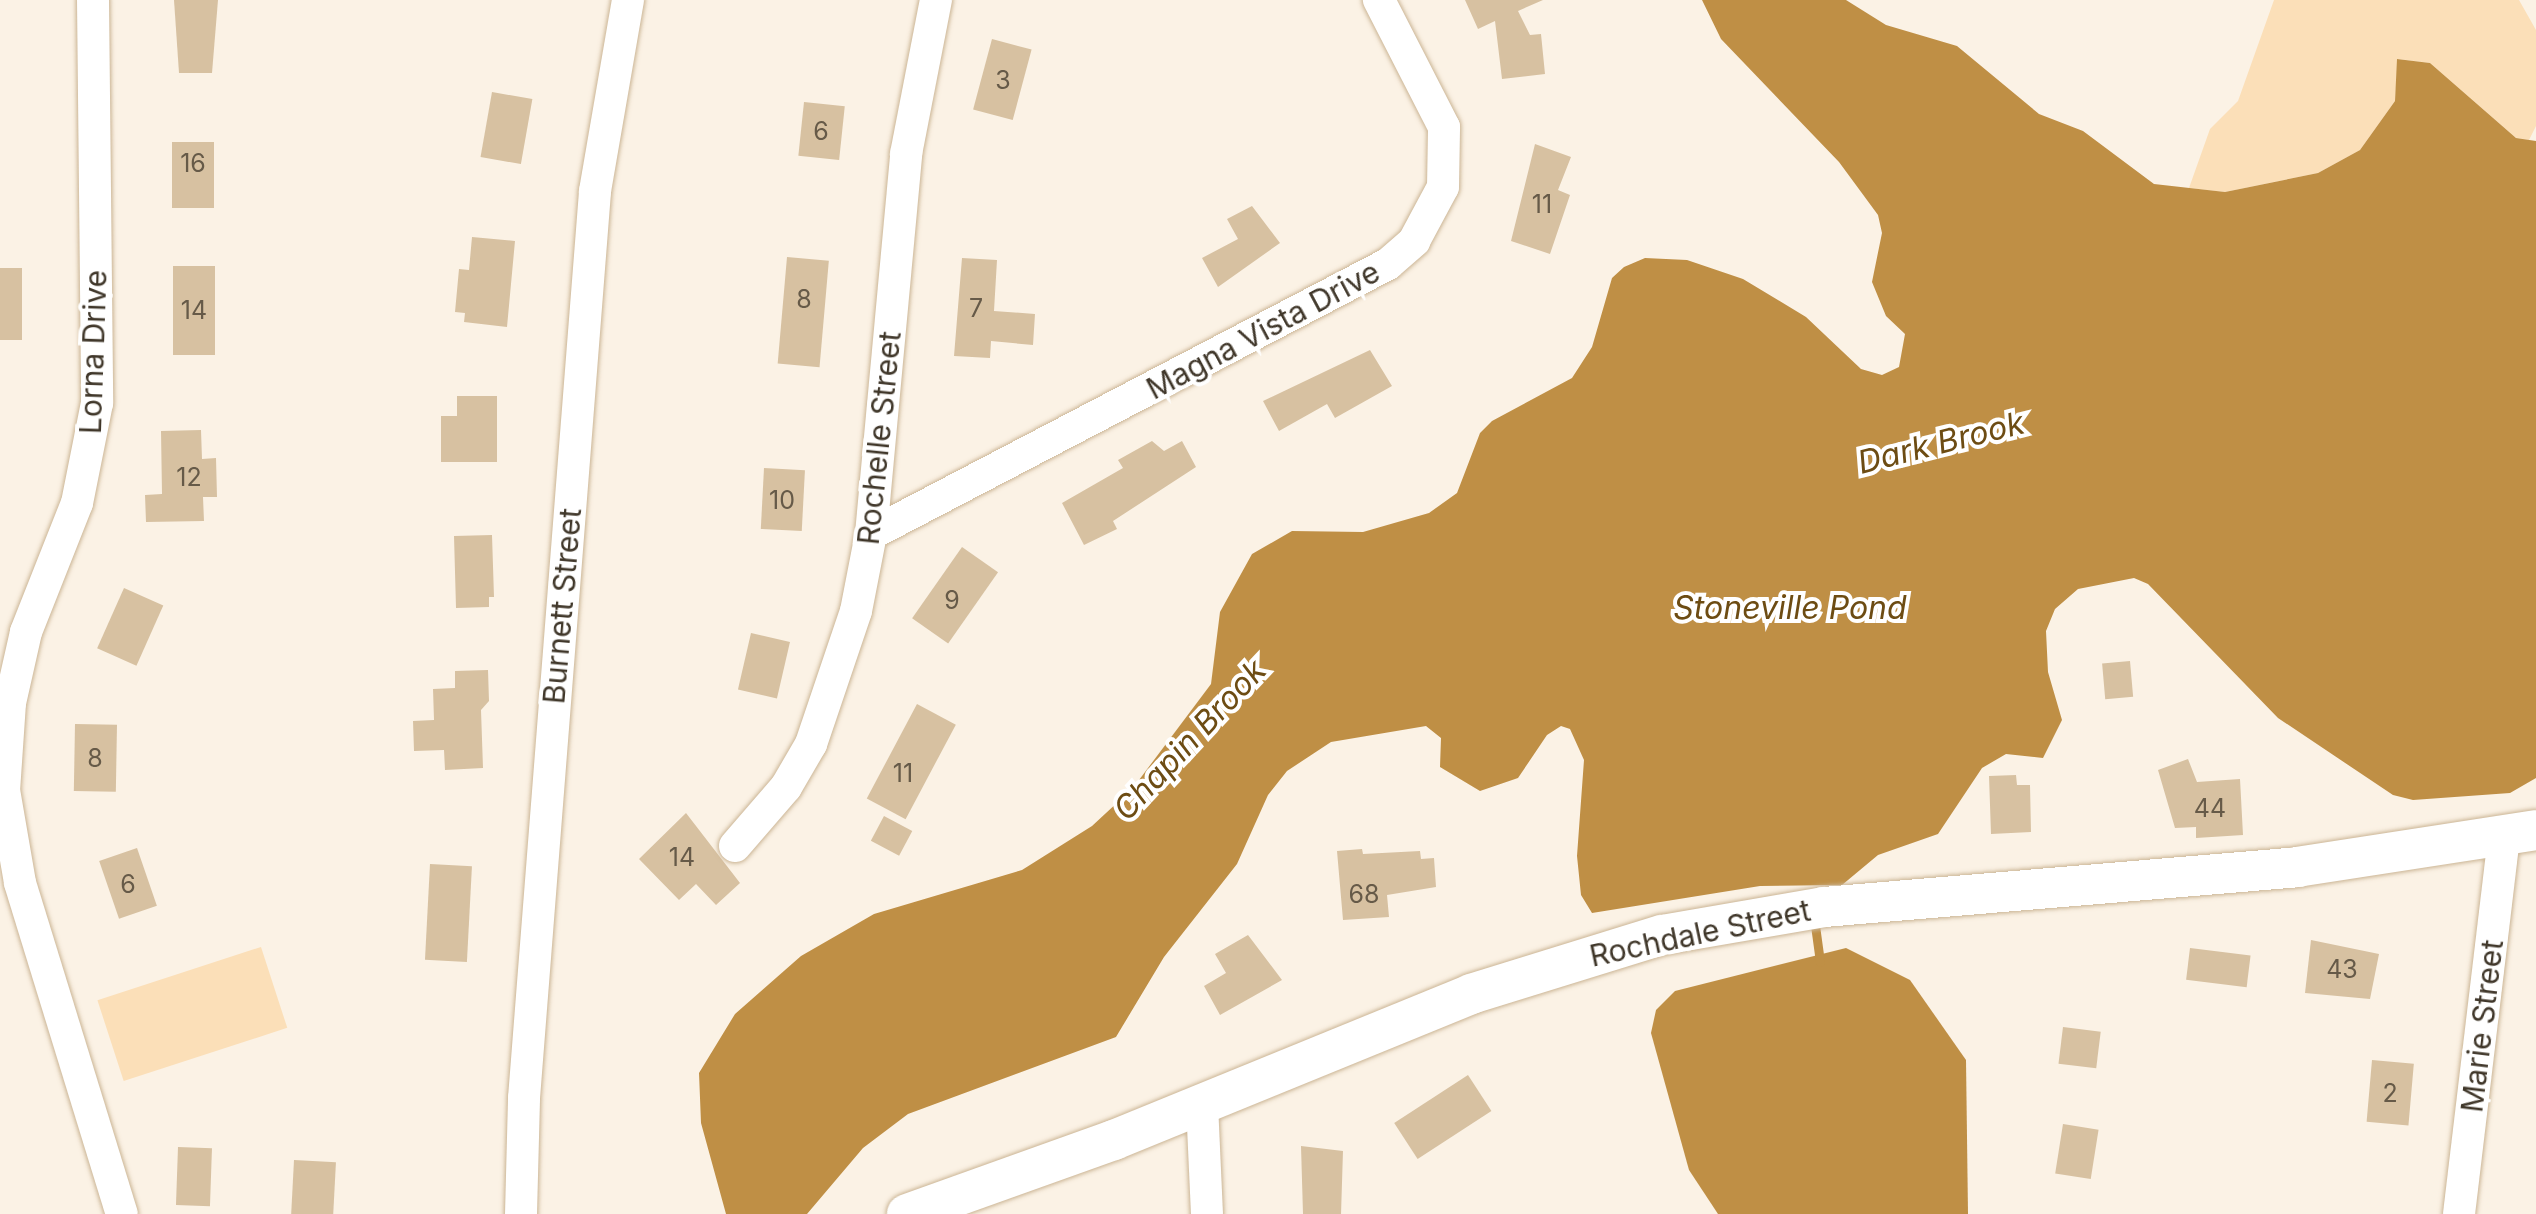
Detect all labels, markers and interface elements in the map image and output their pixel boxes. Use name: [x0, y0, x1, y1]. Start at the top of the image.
house number: 3: [995, 65, 1011, 95]
house number: 6: [813, 116, 829, 146]
house number: 16: [180, 148, 206, 178]
house number: 11: [1532, 189, 1552, 219]
street label: Magna Vista Drive: [1140, 253, 1386, 407]
street label: Lorna Drive: [72, 269, 114, 435]
house number: 8: [796, 284, 812, 314]
house number: 7: [969, 293, 983, 323]
house number: 14: [181, 295, 207, 325]
street label: Rochelle Street: [850, 330, 908, 546]
water label: Dark Brook: [1854, 404, 2028, 482]
house number: 12: [176, 462, 202, 492]
house number: 10: [769, 485, 795, 515]
street label: Burnett Street: [536, 507, 588, 705]
house number: 9: [944, 585, 960, 615]
water label: Stoneville Pond: [1673, 589, 1907, 627]
water label: Chapin Brook: [1106, 652, 1274, 828]
house number: 8: [87, 743, 103, 773]
house number: 11: [893, 758, 913, 788]
house number: 44: [2194, 793, 2226, 823]
house number: 14: [669, 842, 695, 872]
house number: 6: [120, 869, 136, 899]
house number: 68: [1349, 879, 1379, 909]
street label: Rochdale Street: [1586, 892, 1814, 974]
street label: Marie Street: [2454, 938, 2510, 1114]
house number: 43: [2326, 954, 2358, 984]
house number: 2: [2382, 1078, 2398, 1108]

